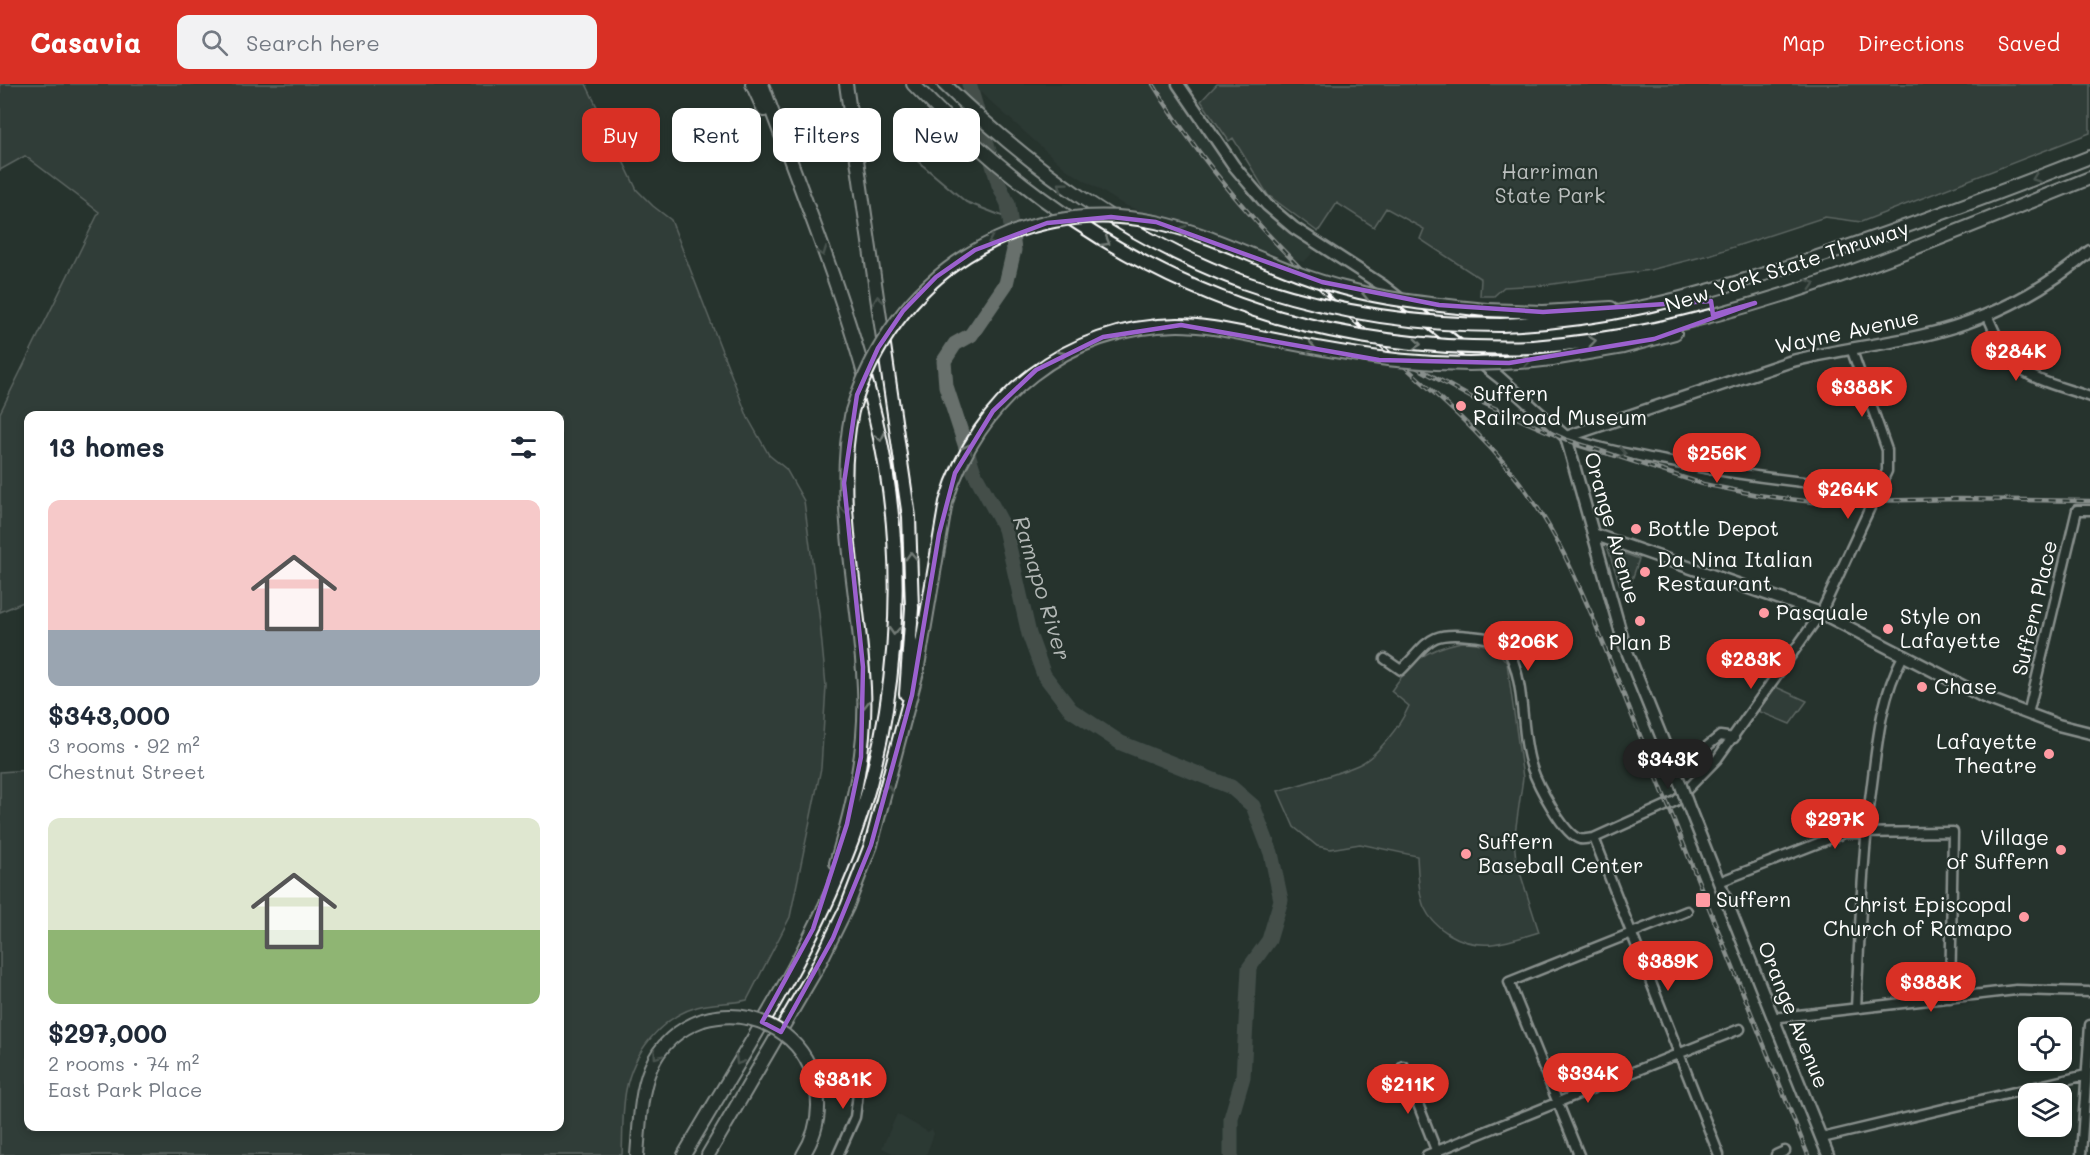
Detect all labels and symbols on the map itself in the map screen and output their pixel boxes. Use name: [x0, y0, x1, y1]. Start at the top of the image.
park label: Harriman State Park: [1495, 157, 1605, 208]
one-way arrow: [2031, 171, 2042, 183]
one-way arrow: [1058, 182, 1069, 193]
street label: New York State Thruway: [1661, 213, 1912, 318]
one-way arrow: [1178, 225, 1188, 237]
one-way arrow: [988, 234, 999, 246]
one-way arrow: [1100, 234, 1110, 246]
one-way arrow: [815, 246, 828, 256]
one-way arrow: [1805, 279, 1816, 292]
one-way arrow: [1362, 288, 1372, 301]
one-way arrow: [872, 295, 884, 305]
street label: Wayne Avenue: [1772, 302, 1921, 359]
pin: $284K: [1974, 331, 2058, 382]
one-way arrow: [1587, 336, 1596, 348]
one-way arrow: [1413, 337, 1422, 350]
one-way arrow: [1307, 341, 1317, 354]
one-way arrow: [1056, 351, 1066, 362]
one-way arrow: [1522, 356, 1531, 368]
pin: $388K: [1820, 367, 1904, 418]
place label: Suffern Railroad Museum: [1473, 379, 1647, 430]
marker: Suffern Railroad Museum: [1454, 399, 1468, 413]
one-way arrow: [873, 432, 886, 442]
pin: $256K: [1675, 433, 1759, 484]
one-way arrow: [961, 444, 972, 454]
one-way arrow: [1616, 446, 1626, 459]
street label: Orange Avenue: [1579, 449, 1648, 607]
pin: $264K: [1806, 469, 1890, 520]
one-way arrow: [839, 506, 852, 515]
water label: Ramapo River: [1007, 512, 1078, 664]
place label: Bottle Depot: [1648, 514, 1779, 541]
marker: Bottle Depot: [1629, 522, 1643, 536]
street label: Suffern Place: [2005, 537, 2062, 678]
place label: Da Nina Italian Restaurant: [1657, 545, 1813, 596]
one-way arrow: [905, 551, 918, 560]
marker: Da Nina Italian Restaurant: [1638, 565, 1652, 579]
place label: Pasquale: [1776, 598, 1868, 625]
place label: Style on Lafayette: [1900, 602, 2001, 653]
marker: Pasquale: [1757, 606, 1771, 620]
marker: Plan B: [1633, 614, 1647, 628]
pin: $206K: [1486, 621, 1570, 672]
marker: Style on Lafayette: [1881, 622, 1895, 636]
one-way arrow: [887, 627, 900, 636]
place label: Plan B: [1609, 628, 1671, 655]
pin: $283K: [1709, 639, 1793, 690]
place label: Chase: [1934, 672, 1997, 699]
marker: Chase: [1915, 680, 1929, 694]
one-way arrow: [858, 700, 870, 709]
place label: Lafayette Theatre: [1936, 727, 2037, 778]
pin: $343K: [1626, 739, 1710, 790]
marker: Lafayette Theatre: [2042, 747, 2056, 761]
one-way arrow: [881, 784, 893, 795]
pin: $297K: [1793, 799, 1877, 850]
place label: Village of Suffern: [1947, 823, 2049, 874]
place label: Suffern Baseball Center: [1478, 827, 1643, 878]
marker: Village of Suffern: [2054, 843, 2068, 857]
marker: Suffern Baseball Center: [1459, 847, 1473, 861]
place label: Suffern: [1716, 885, 1791, 912]
place label: Christ Episcopal Church of Ramapo: [1823, 890, 2012, 941]
marker: Suffern: [1694, 891, 1712, 909]
marker: Christ Episcopal Church of Ramapo: [2017, 910, 2031, 924]
street label: Orange Avenue: [1753, 937, 1836, 1092]
pin: $389K: [1626, 941, 1710, 992]
pin: $388K: [1889, 962, 1973, 1013]
one-way arrow: [809, 965, 820, 976]
one-way arrow: [653, 1048, 664, 1059]
pin: $334K: [1546, 1053, 1630, 1104]
one-way arrow: [735, 1055, 747, 1065]
pin: $381K: [801, 1059, 885, 1110]
pin: $211K: [1366, 1064, 1450, 1115]

